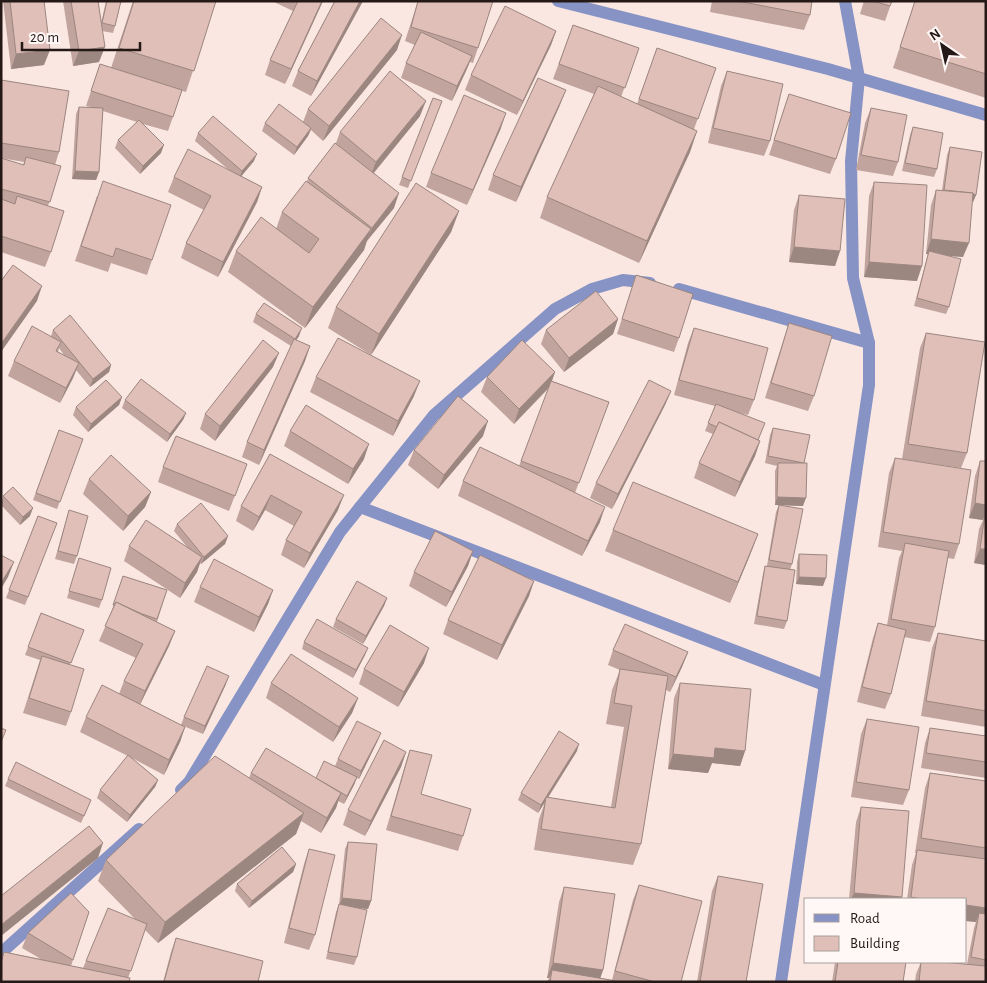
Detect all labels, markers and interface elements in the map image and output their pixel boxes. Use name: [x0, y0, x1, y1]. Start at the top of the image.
scale bar: [22, 20, 140, 52]
north arrow: [917, 20, 967, 70]
text: N: [927, 27, 943, 44]
text: 20 m: [30, 30, 59, 45]
legend: [804, 898, 967, 963]
text: Road: [850, 911, 880, 926]
text: Building: [850, 936, 900, 951]

